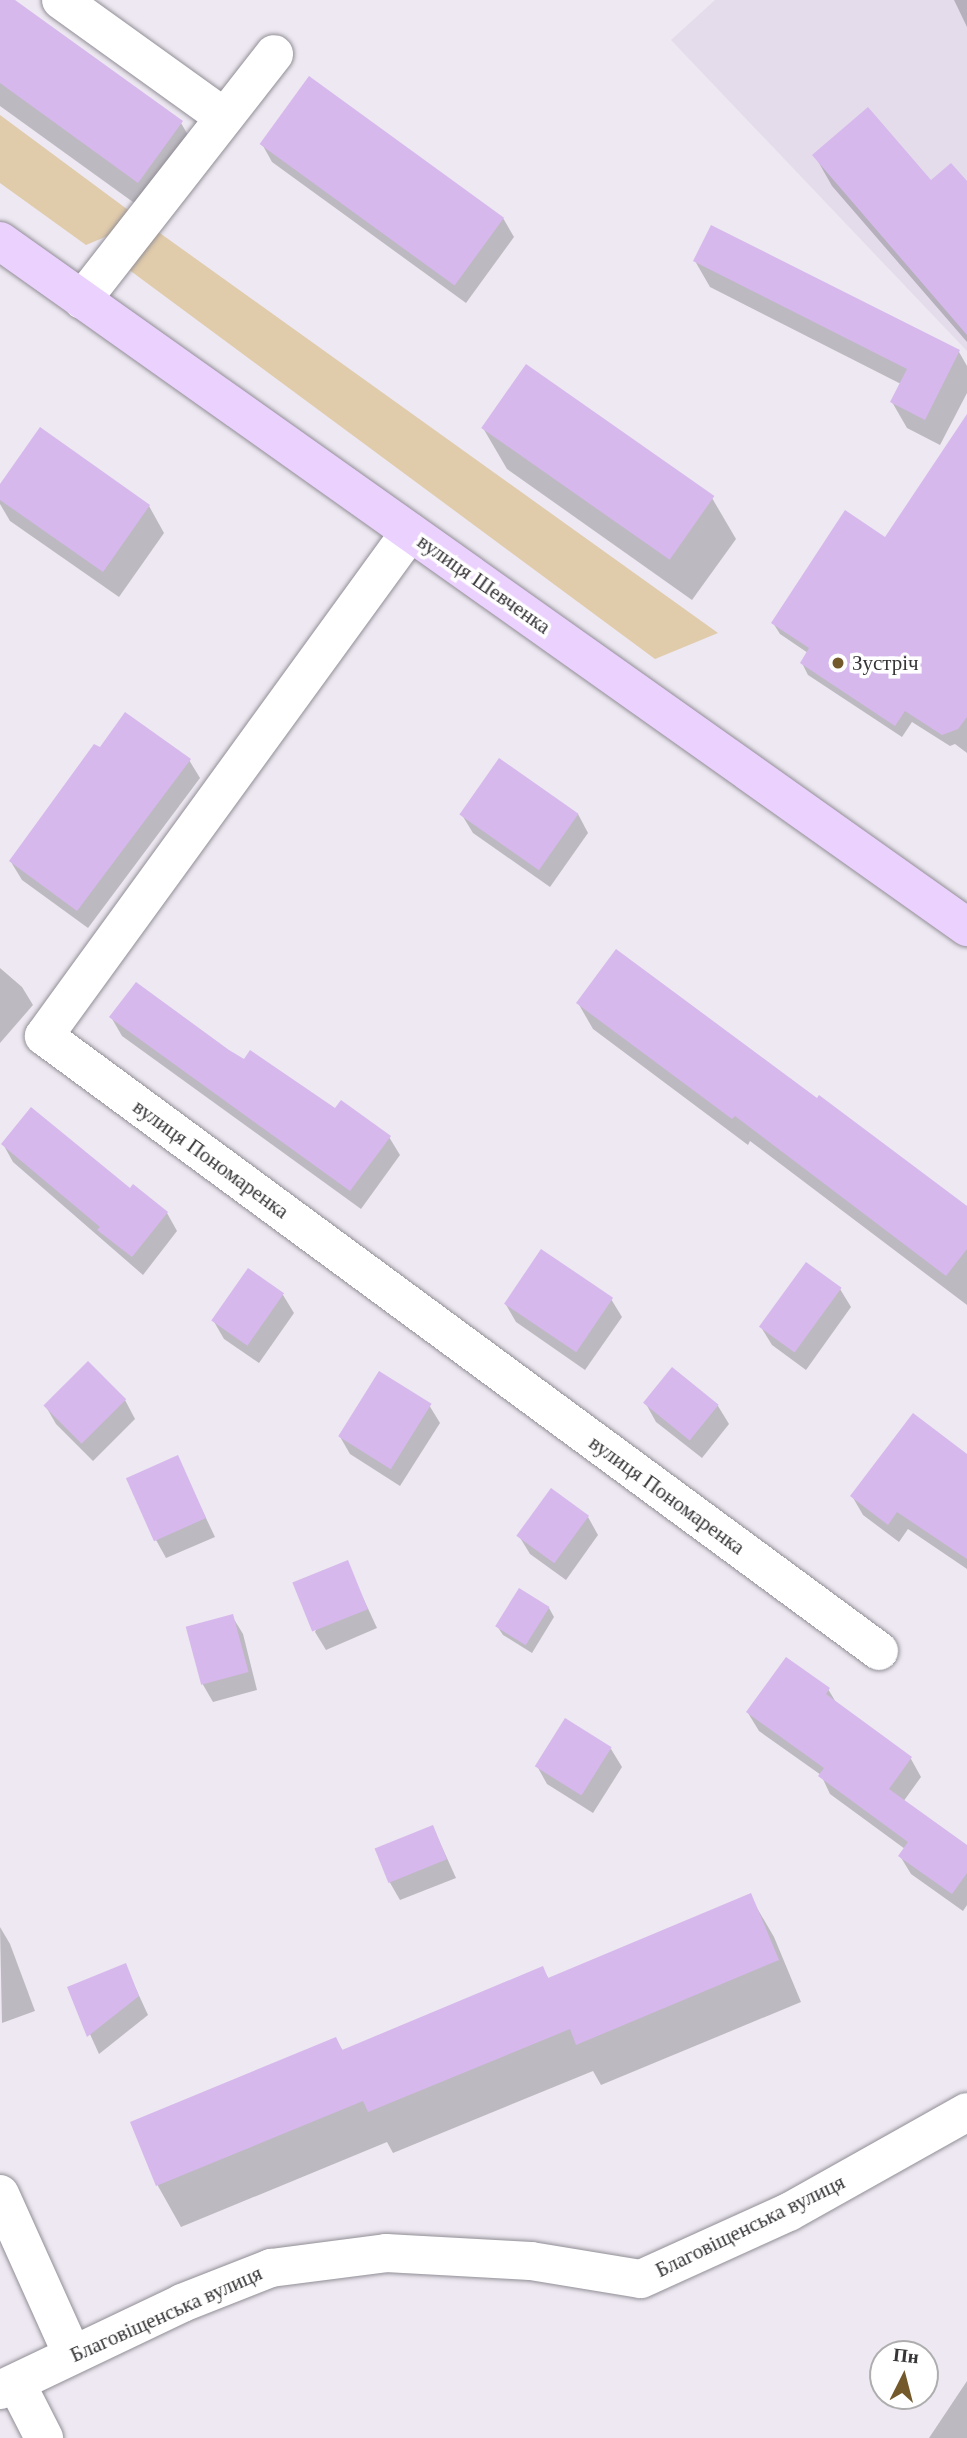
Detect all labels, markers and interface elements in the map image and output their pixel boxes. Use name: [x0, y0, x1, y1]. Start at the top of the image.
street label: вулиця Шевченка: [413, 529, 555, 639]
place label: Зустріч: [852, 650, 919, 676]
marker: Зустріч: [830, 655, 846, 671]
street label: вулиця Пономаренка: [128, 1094, 294, 1224]
street label: вулиця Пономаренка: [584, 1430, 750, 1560]
street label: Благовіщенська вулиця: [651, 2169, 849, 2283]
street label: Благовіщенська вулиця: [66, 2260, 266, 2368]
north arrow: [869, 2340, 939, 2410]
text: Пн: [892, 2344, 920, 2367]

